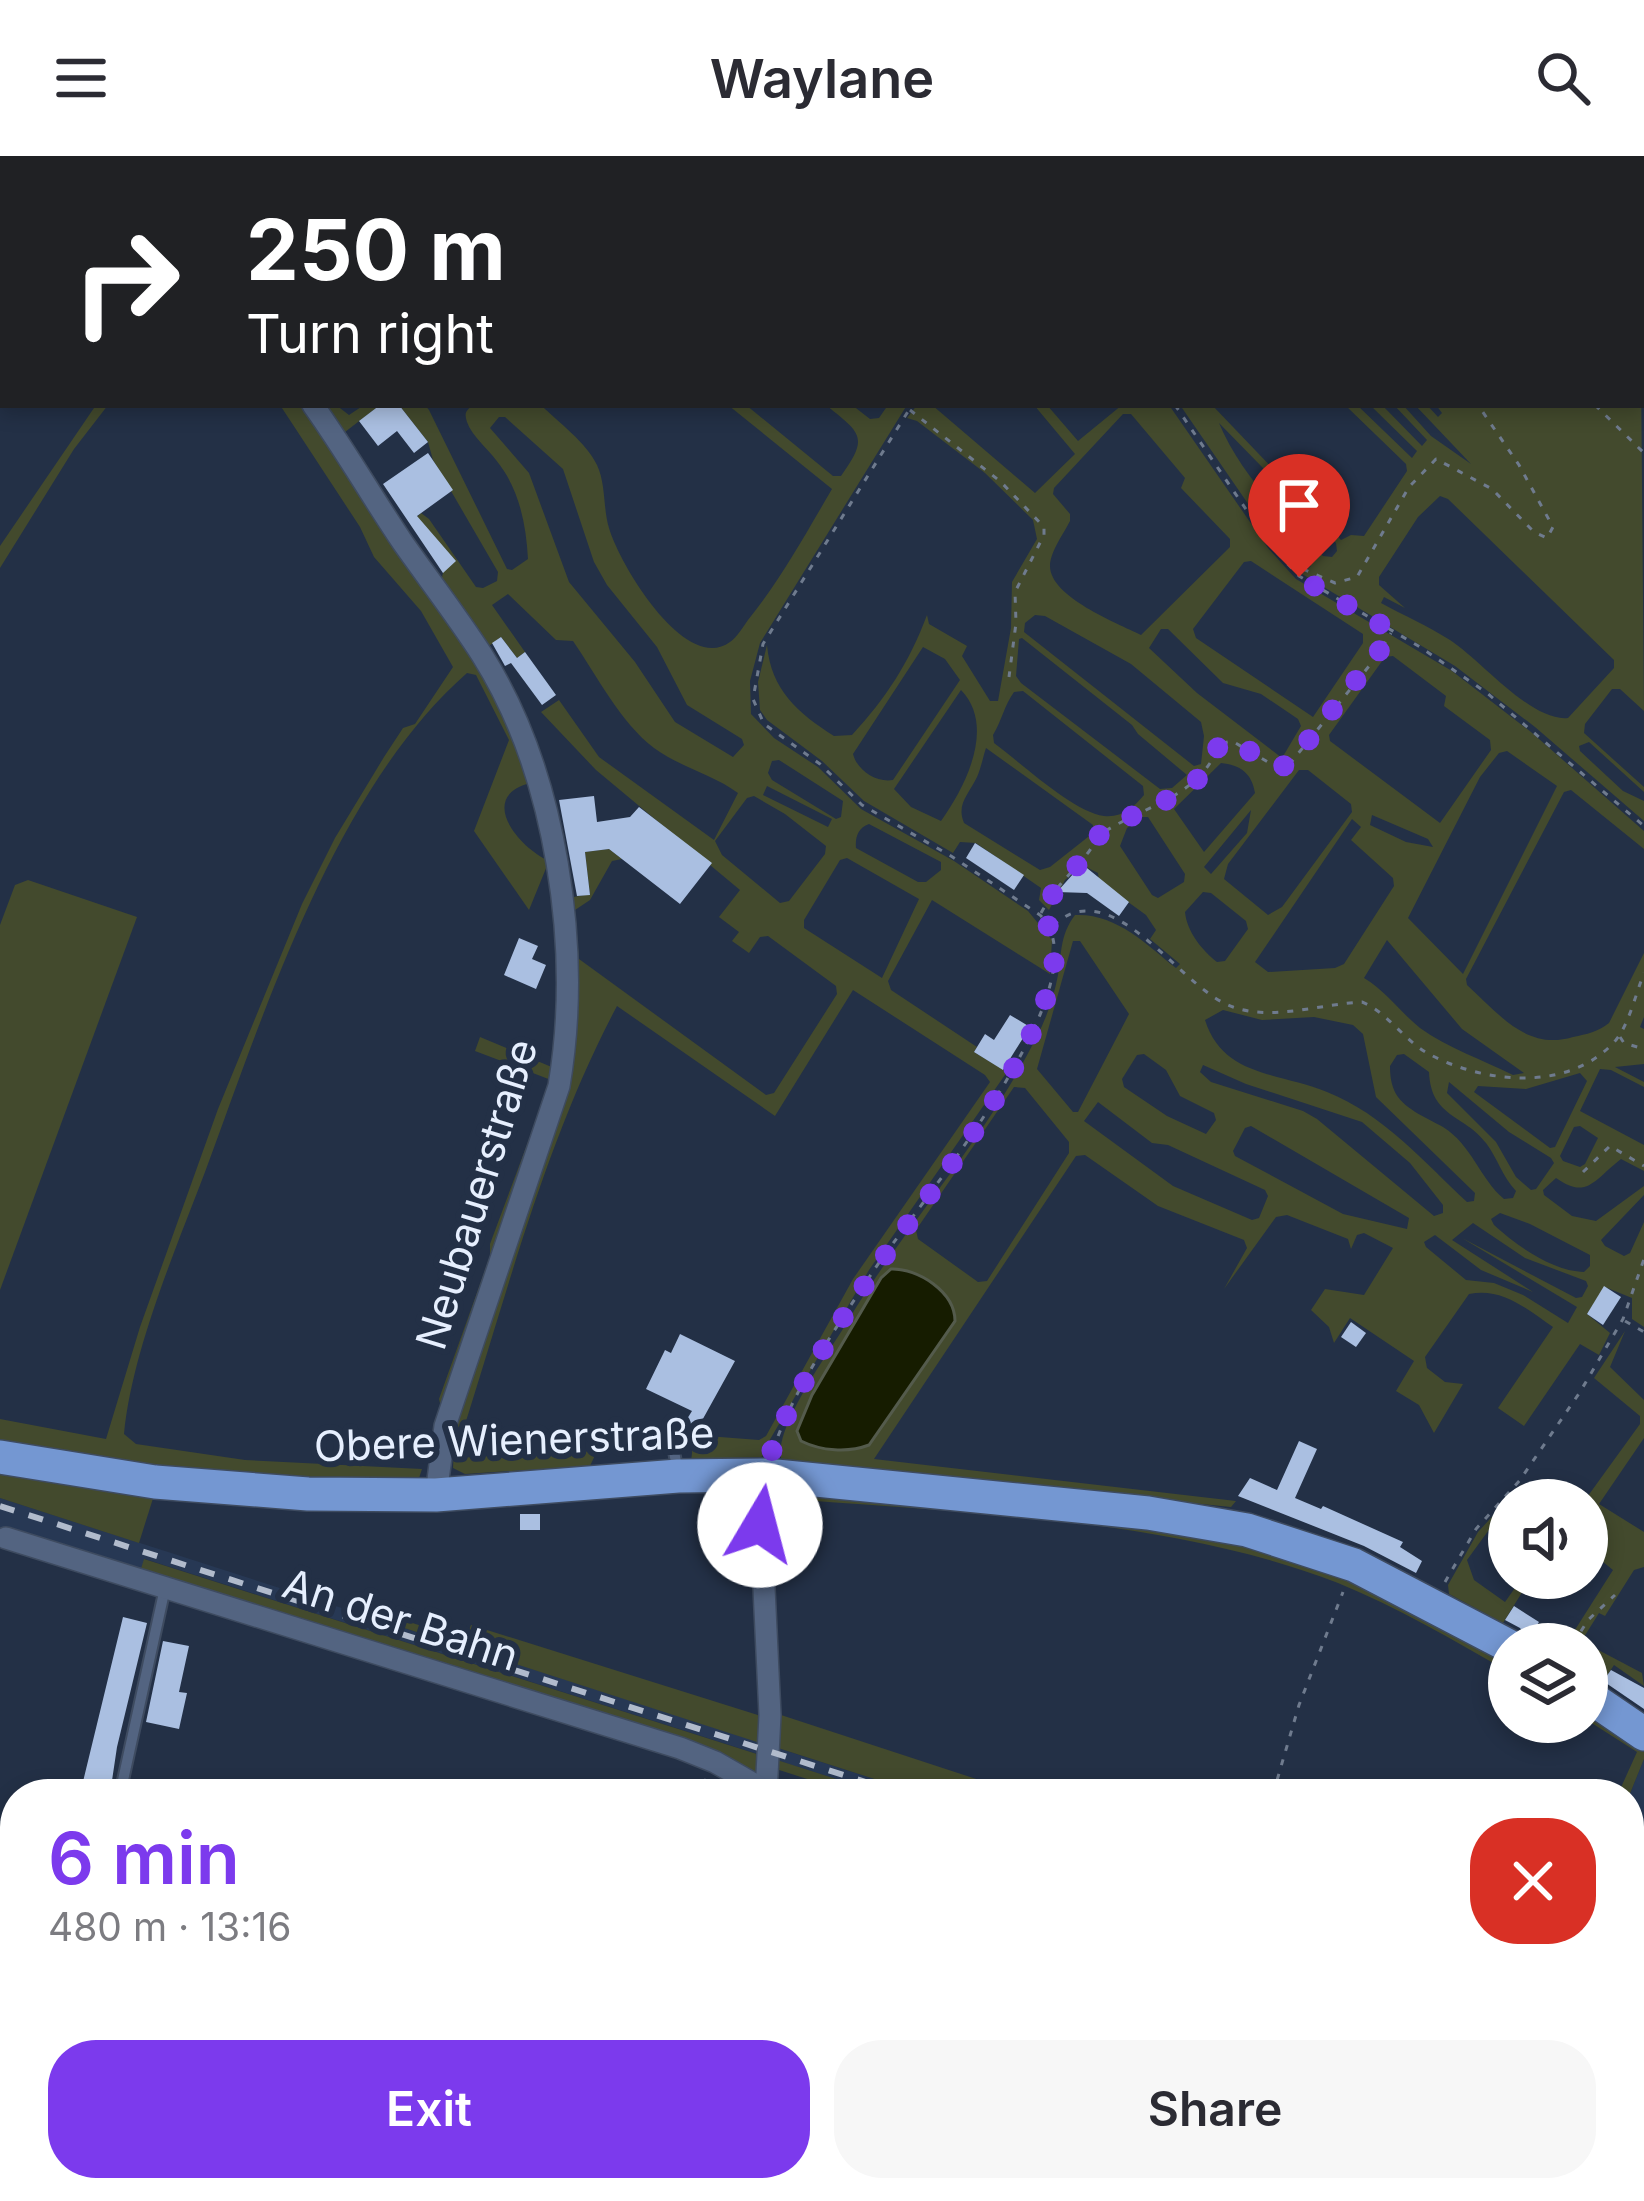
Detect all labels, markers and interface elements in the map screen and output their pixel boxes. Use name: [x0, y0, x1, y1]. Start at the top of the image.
icon: menu: [48, 45, 114, 111]
icon: search: [1530, 45, 1596, 111]
text: Waylane: [710, 46, 934, 111]
text: 250 m: [246, 199, 506, 300]
icon: right: [48, 204, 204, 360]
text: Turn right: [246, 301, 494, 366]
pin: [1248, 454, 1350, 577]
icon: arrive: [1266, 472, 1332, 538]
street label: Neubauerstraße: [405, 1033, 547, 1355]
street label: Obere Wienerstraße: [313, 1407, 715, 1471]
position arrow: [697, 1462, 823, 1588]
map controls: [1488, 1479, 1608, 1743]
button: sound: [1488, 1479, 1608, 1599]
street label: An der Bahn: [277, 1557, 525, 1681]
button: layers: [1488, 1623, 1608, 1743]
text: 6 min: [48, 1814, 240, 1901]
button: close: [1470, 1818, 1596, 1944]
text: 480 m · 13:16: [48, 1903, 291, 1950]
button: Exit: [48, 2040, 810, 2178]
button: Share: [834, 2040, 1596, 2178]

